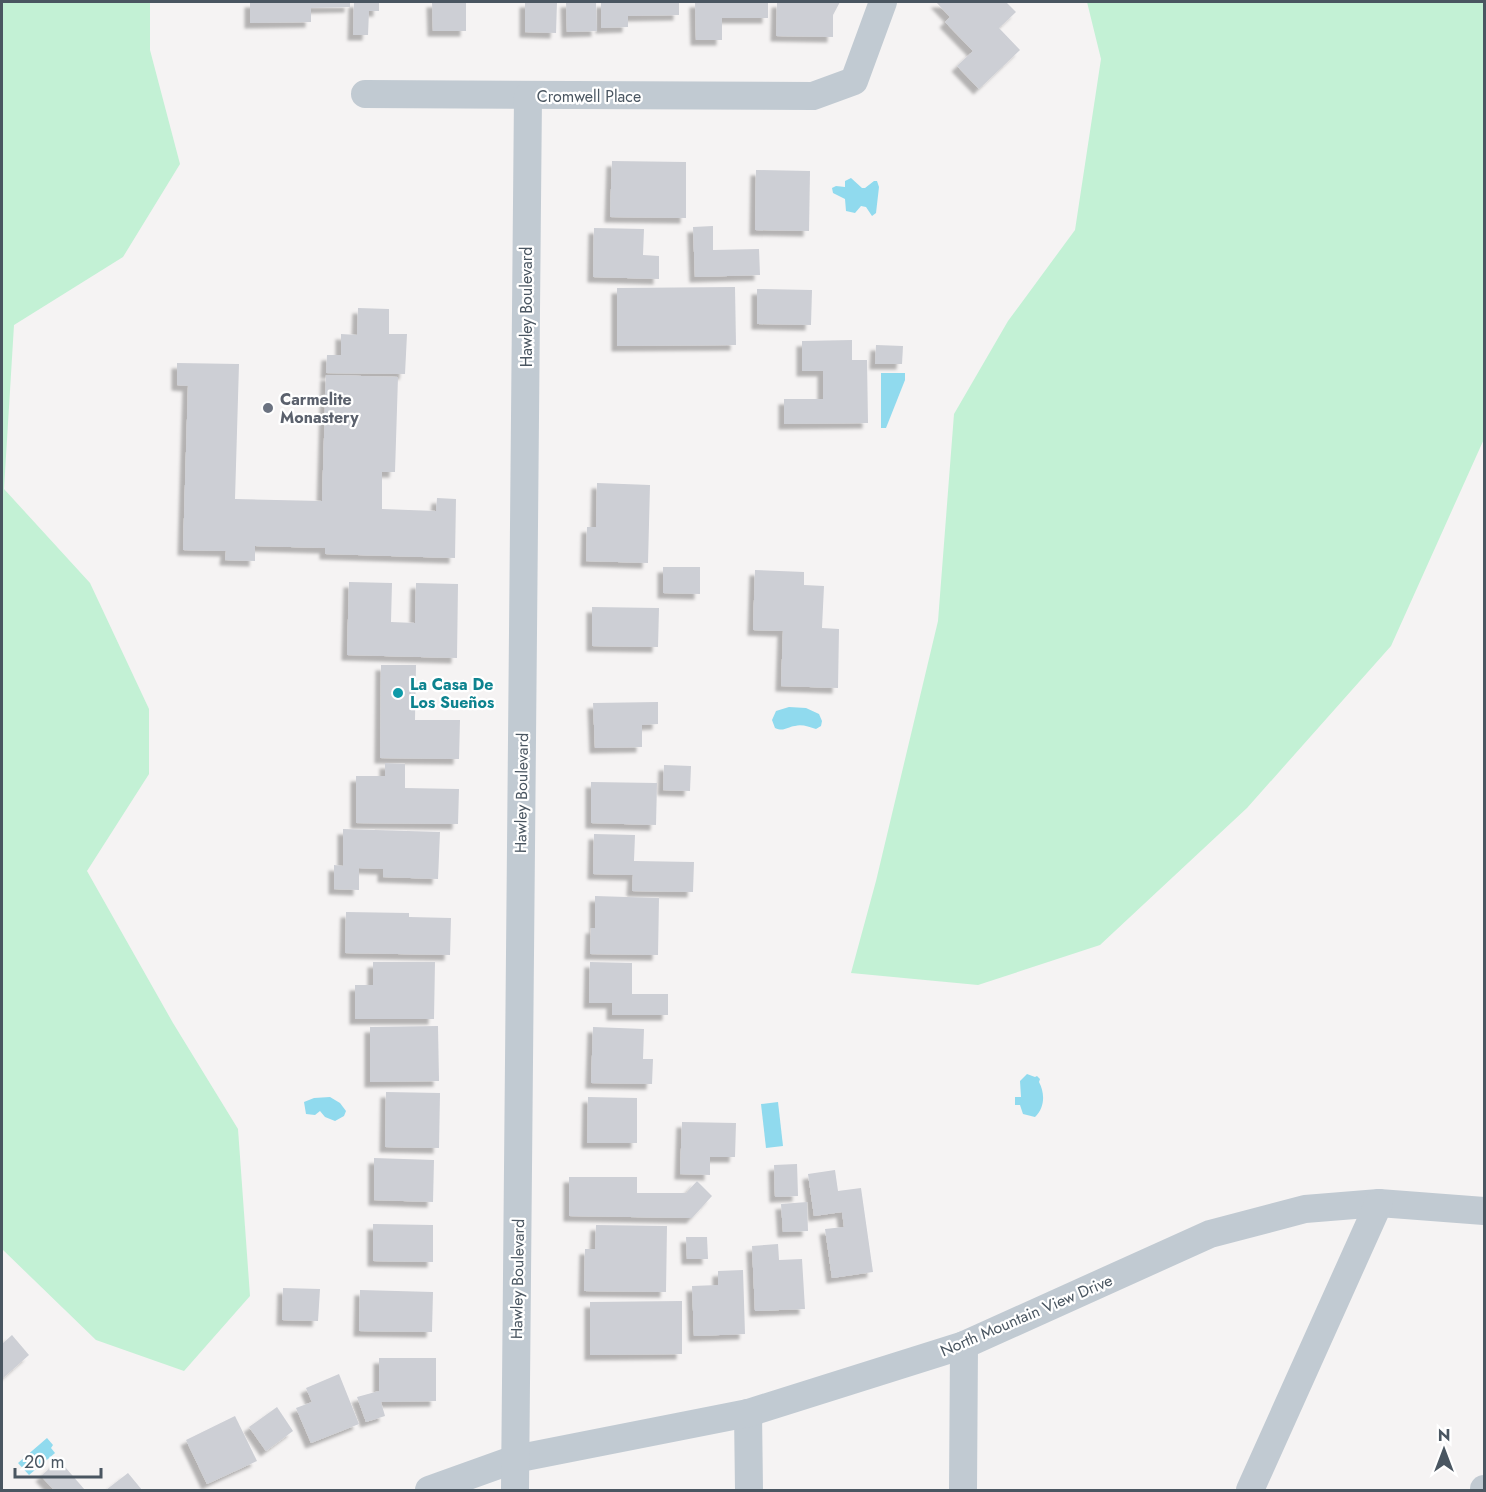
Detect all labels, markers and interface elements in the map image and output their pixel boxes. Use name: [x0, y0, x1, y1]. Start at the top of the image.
street label: Cromwell Place: [537, 85, 641, 108]
street label: Hawley Boulevard: [515, 247, 538, 367]
place label: Carmelite Monastery: [280, 388, 359, 429]
marker: Carmelite Monastery: [261, 401, 275, 415]
place label: La Casa De Los Sueños: [410, 673, 494, 714]
marker: La Casa De Los Sueños: [391, 686, 405, 700]
street label: Hawley Boulevard: [509, 733, 534, 853]
street label: Hawley Boulevard: [505, 1219, 530, 1339]
street label: North Mountain View Drive: [937, 1269, 1116, 1362]
north arrow: [1414, 1420, 1474, 1480]
text: N: [1438, 1424, 1450, 1447]
scale bar: [15, 1441, 100, 1479]
text: 20 m: [24, 1449, 64, 1475]

